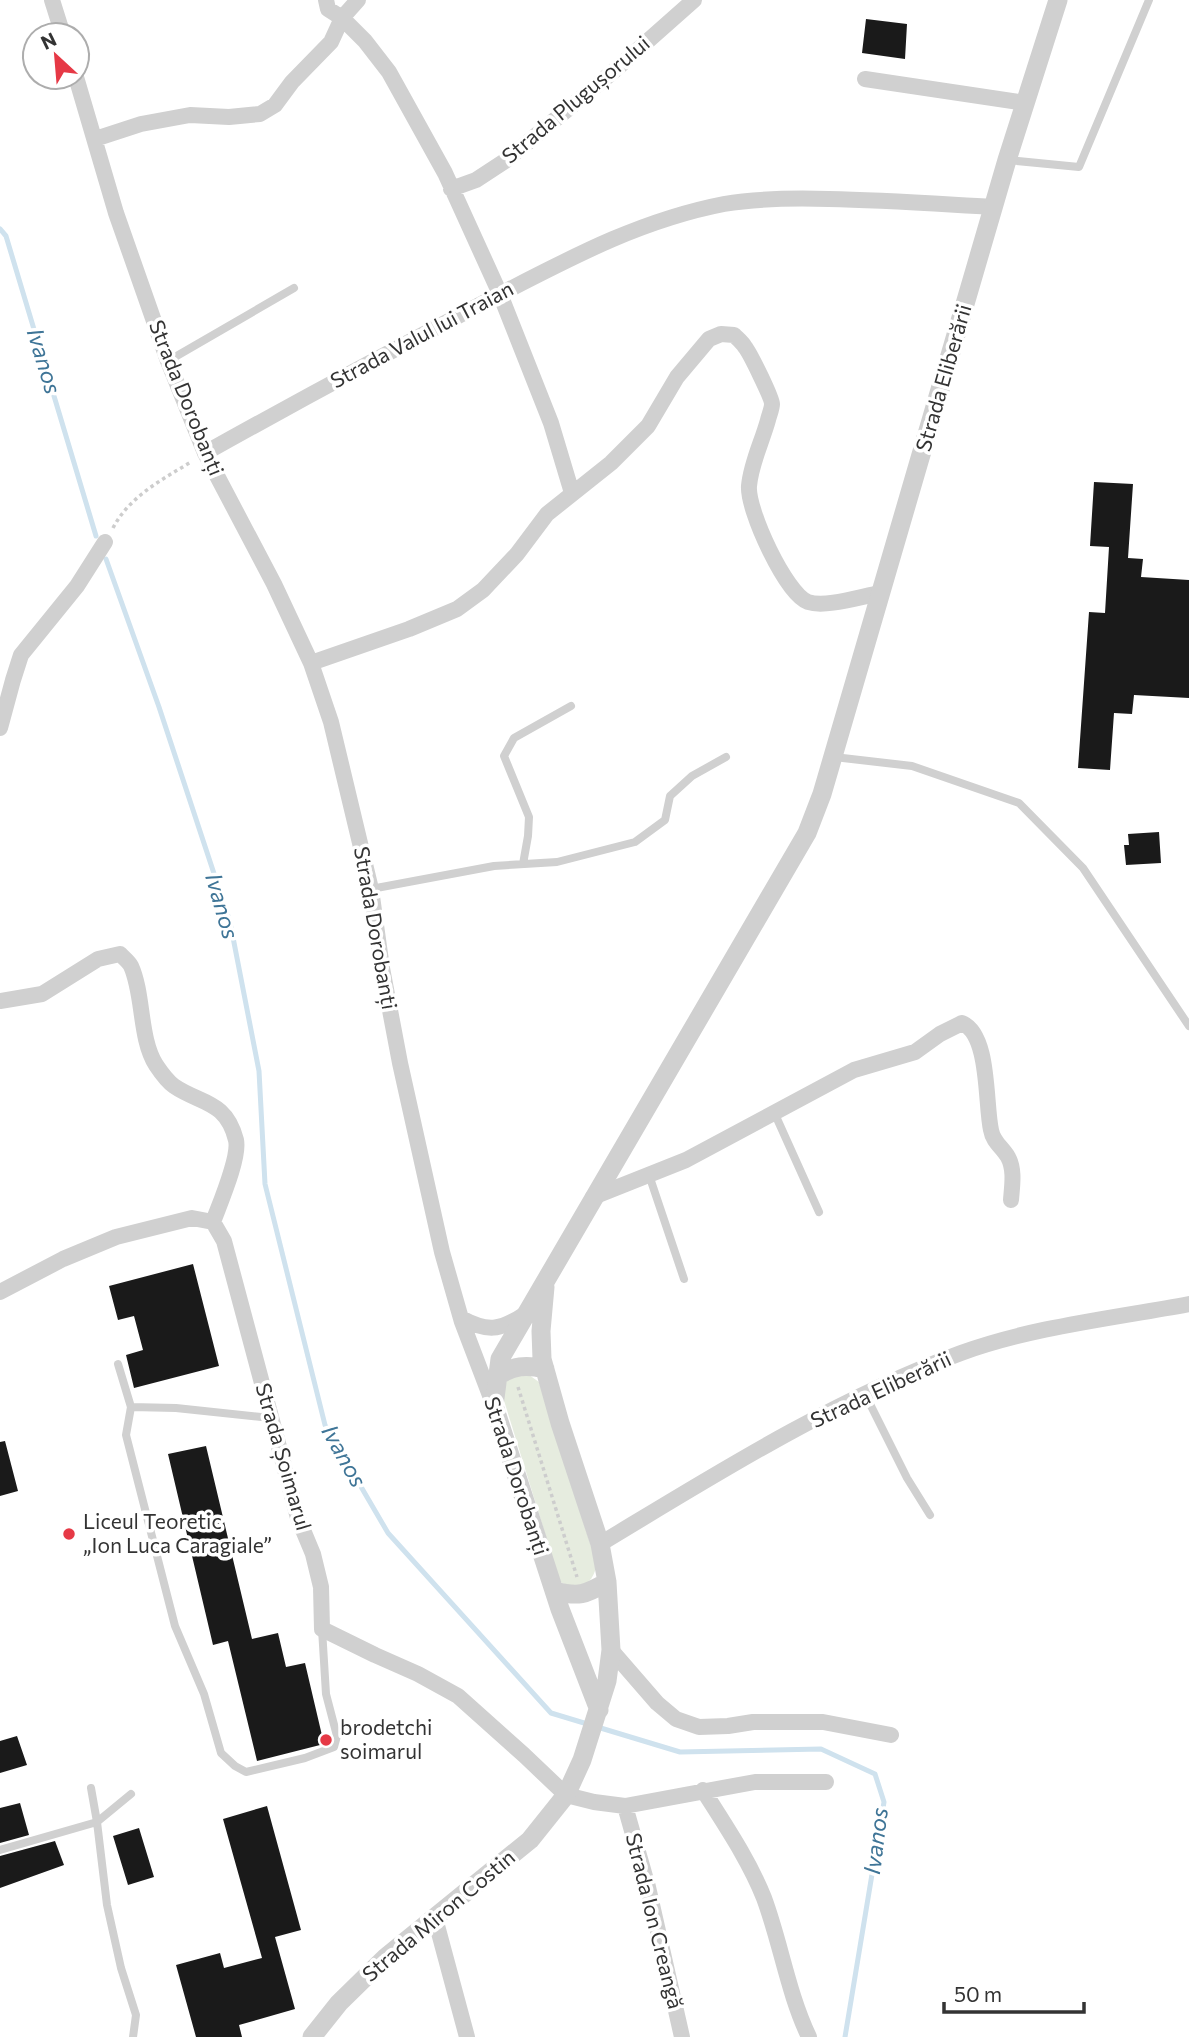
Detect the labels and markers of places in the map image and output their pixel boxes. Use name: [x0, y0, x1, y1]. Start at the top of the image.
place label: Liceul Teoretic „Ion Luca Caragiale”: [83, 1508, 272, 1557]
marker: Liceul Teoretic „Ion Luca Caragiale”: [61, 1526, 77, 1542]
place label: brodetchi soimarul: [340, 1714, 432, 1763]
marker: brodetchi soimarul: [318, 1732, 334, 1748]

